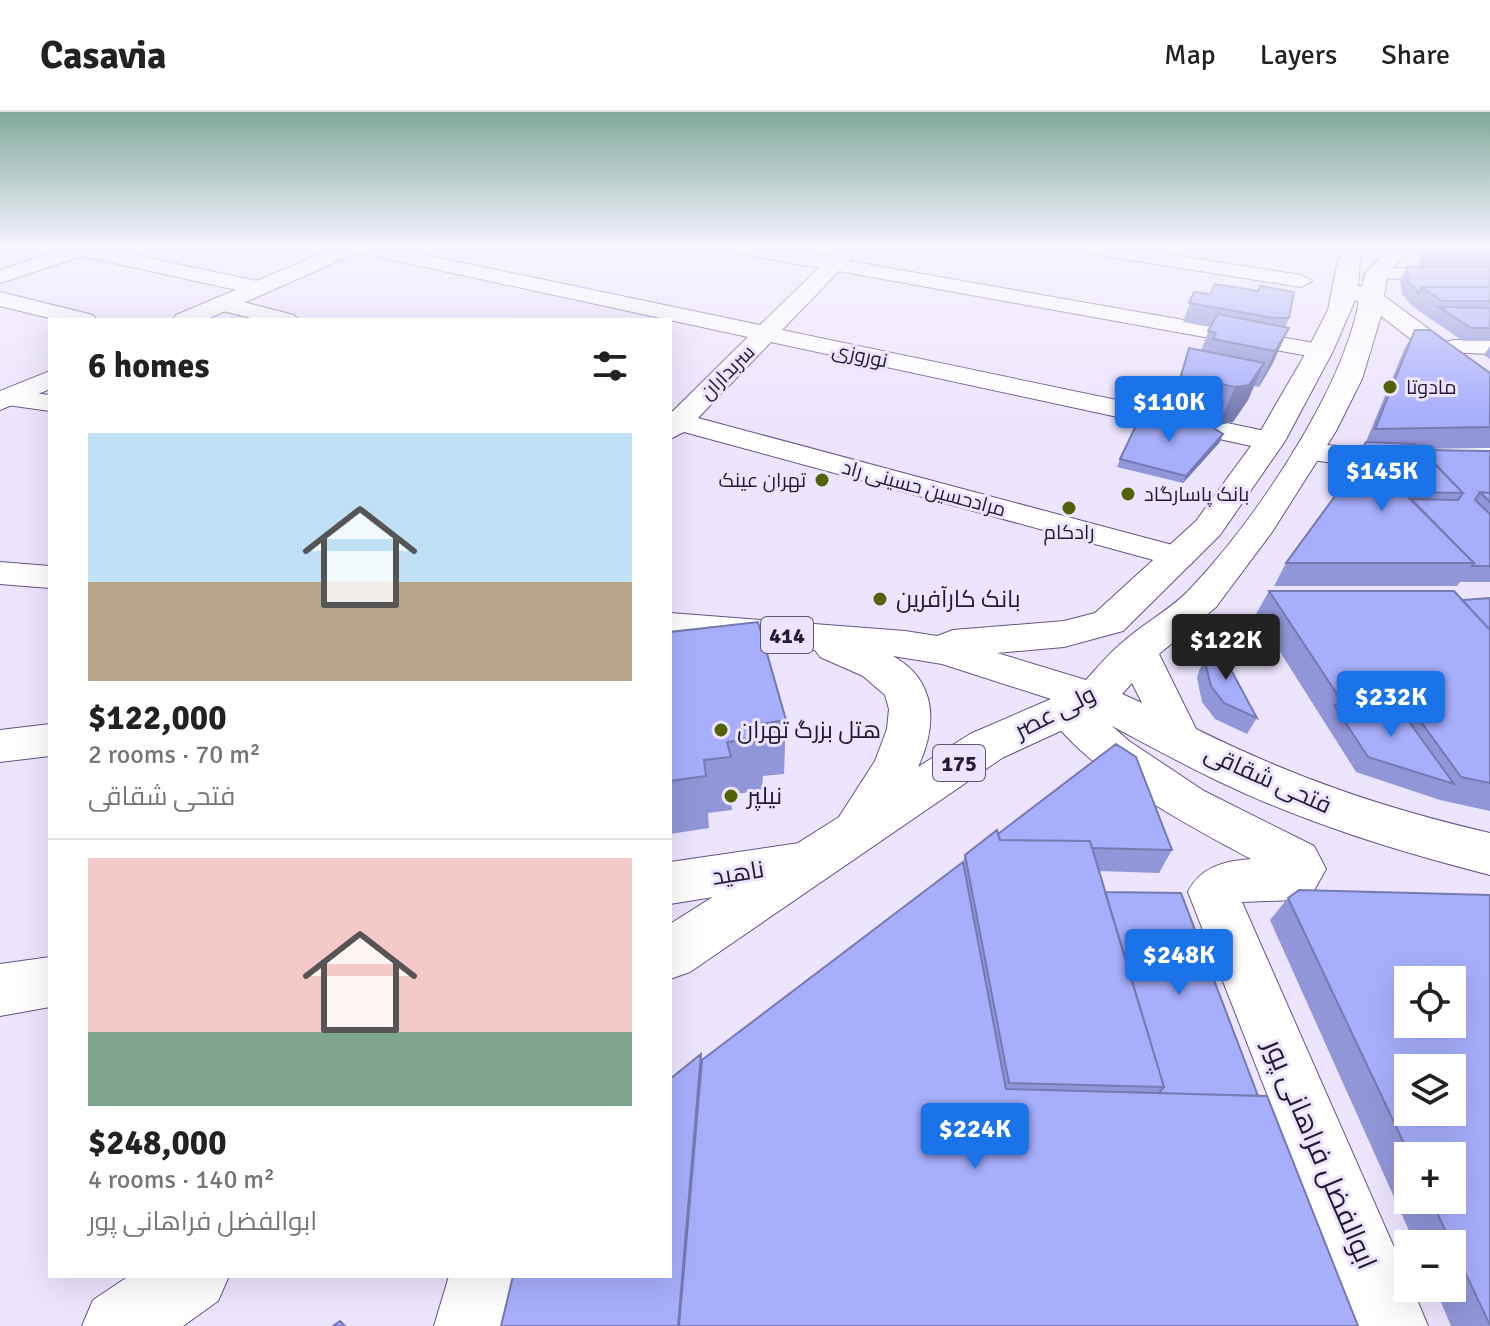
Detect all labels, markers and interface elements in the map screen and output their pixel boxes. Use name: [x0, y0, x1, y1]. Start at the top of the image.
text: Casavia: [40, 32, 167, 79]
text: Map: [1164, 38, 1216, 72]
text: Layers: [1260, 38, 1337, 72]
text: Share: [1381, 38, 1450, 72]
street label: نوروزی: [830, 337, 890, 374]
street label: سربداران: [695, 340, 760, 405]
icon: filters: [588, 344, 632, 388]
text: 6 homes: [88, 345, 209, 387]
place label: مادوتا: [1406, 375, 1457, 400]
pin: $110K: [1113, 376, 1225, 444]
marker: مادوتا: [1381, 378, 1399, 396]
text: $110K: [1133, 386, 1205, 418]
pin: $145K: [1326, 445, 1438, 513]
street label: مرادحسین حسینی راد: [839, 455, 1009, 522]
text: $145K: [1346, 455, 1418, 487]
place label: تهران عینک: [718, 468, 807, 493]
marker: تهران عینک: [813, 471, 831, 489]
place label: بانک پاسارگاد: [1144, 482, 1249, 507]
icon: home: [288, 485, 432, 629]
marker: بانک پاسارگاد: [1119, 485, 1137, 503]
marker: رادکام: [1060, 499, 1078, 517]
place label: رادکام: [1043, 520, 1095, 546]
place label: بانک کارآفرین: [896, 584, 1021, 614]
marker: بانک کارآفرین: [871, 590, 889, 608]
pin: $122K: [1170, 614, 1282, 682]
road number: 414: [761, 617, 813, 653]
text: $122K: [1190, 624, 1262, 656]
pin: $232K: [1335, 671, 1447, 739]
street label: ولی عصر: [1008, 679, 1101, 746]
text: $232K: [1355, 681, 1427, 713]
text: $122,000: [88, 697, 227, 739]
place label: هتل بزرگ تهران: [737, 715, 881, 745]
marker: هتل بزرگ تهران: [712, 721, 730, 739]
street label: فتحی شقاقی: [1200, 738, 1336, 820]
text: 2 rooms · 70 m²: [88, 739, 261, 771]
road number: 175: [933, 745, 985, 781]
text: فتحی شقاقی: [88, 781, 235, 813]
place label: نیلپر: [745, 781, 782, 812]
marker: نیلپر: [722, 787, 740, 805]
street label: ناهید: [710, 854, 766, 892]
icon: home: [288, 910, 432, 1054]
pin: $248K: [1123, 929, 1235, 997]
text: $248K: [1143, 939, 1215, 971]
map controls: [1394, 966, 1466, 1302]
button: locate: [1394, 966, 1466, 1038]
street label: ابوالفضل فراهانی پور: [1255, 1032, 1384, 1275]
button: layers: [1394, 1054, 1466, 1126]
pin: $224K: [919, 1103, 1031, 1171]
text: $224K: [939, 1113, 1011, 1145]
text: $248,000: [88, 1122, 227, 1164]
button: +: [1394, 1142, 1466, 1214]
text: 4 rooms · 140 m²: [88, 1164, 275, 1196]
text: ابوالفضل فراهانی پور: [88, 1206, 317, 1238]
button: −: [1394, 1230, 1466, 1302]

